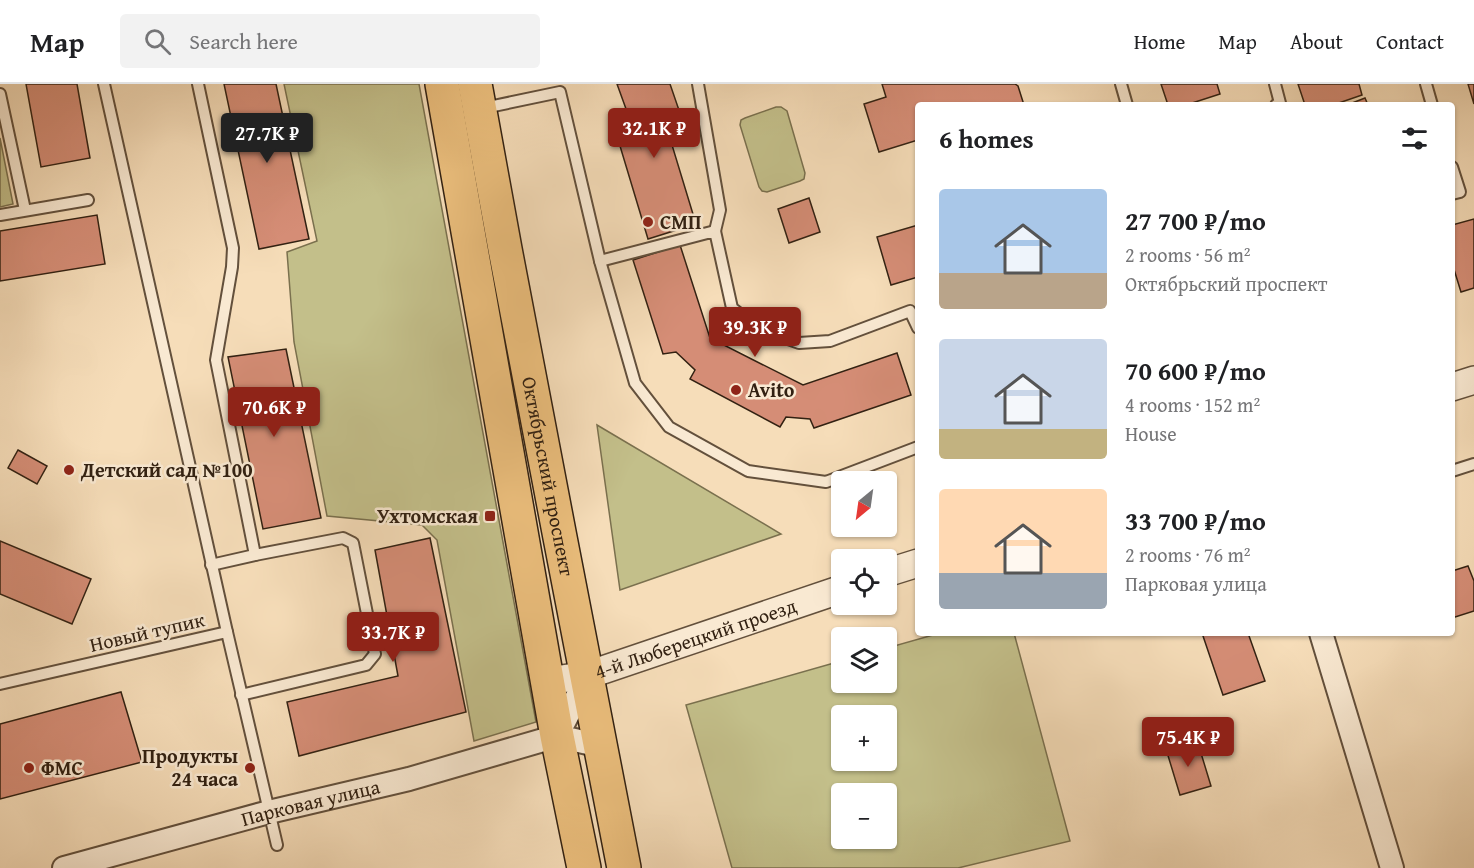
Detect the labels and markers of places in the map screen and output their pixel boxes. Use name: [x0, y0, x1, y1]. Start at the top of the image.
pin: 32.1K ₽: [599, 108, 709, 159]
pin: 27.7K ₽: [212, 113, 322, 164]
place label: СМП: [660, 207, 702, 236]
marker: СМП: [641, 215, 655, 229]
pin: 39.3K ₽: [700, 307, 810, 358]
place label: Avito: [748, 375, 795, 404]
marker: Avito: [729, 383, 743, 397]
pin: 70.6K ₽: [219, 387, 329, 438]
place label: Детский сад №100: [80, 455, 253, 484]
marker: Детский сад №100: [62, 463, 76, 477]
place label: Ухтомская: [377, 501, 478, 530]
marker: Ухтомская: [483, 509, 497, 523]
pin: 33.7K ₽: [338, 612, 448, 663]
pin: 75.4K ₽: [1133, 717, 1243, 768]
place label: Продукты 24 часа: [142, 741, 239, 793]
place label: ФМС: [41, 753, 83, 782]
marker: ФМС: [22, 761, 36, 775]
marker: Продукты 24 часа: [243, 761, 257, 775]

